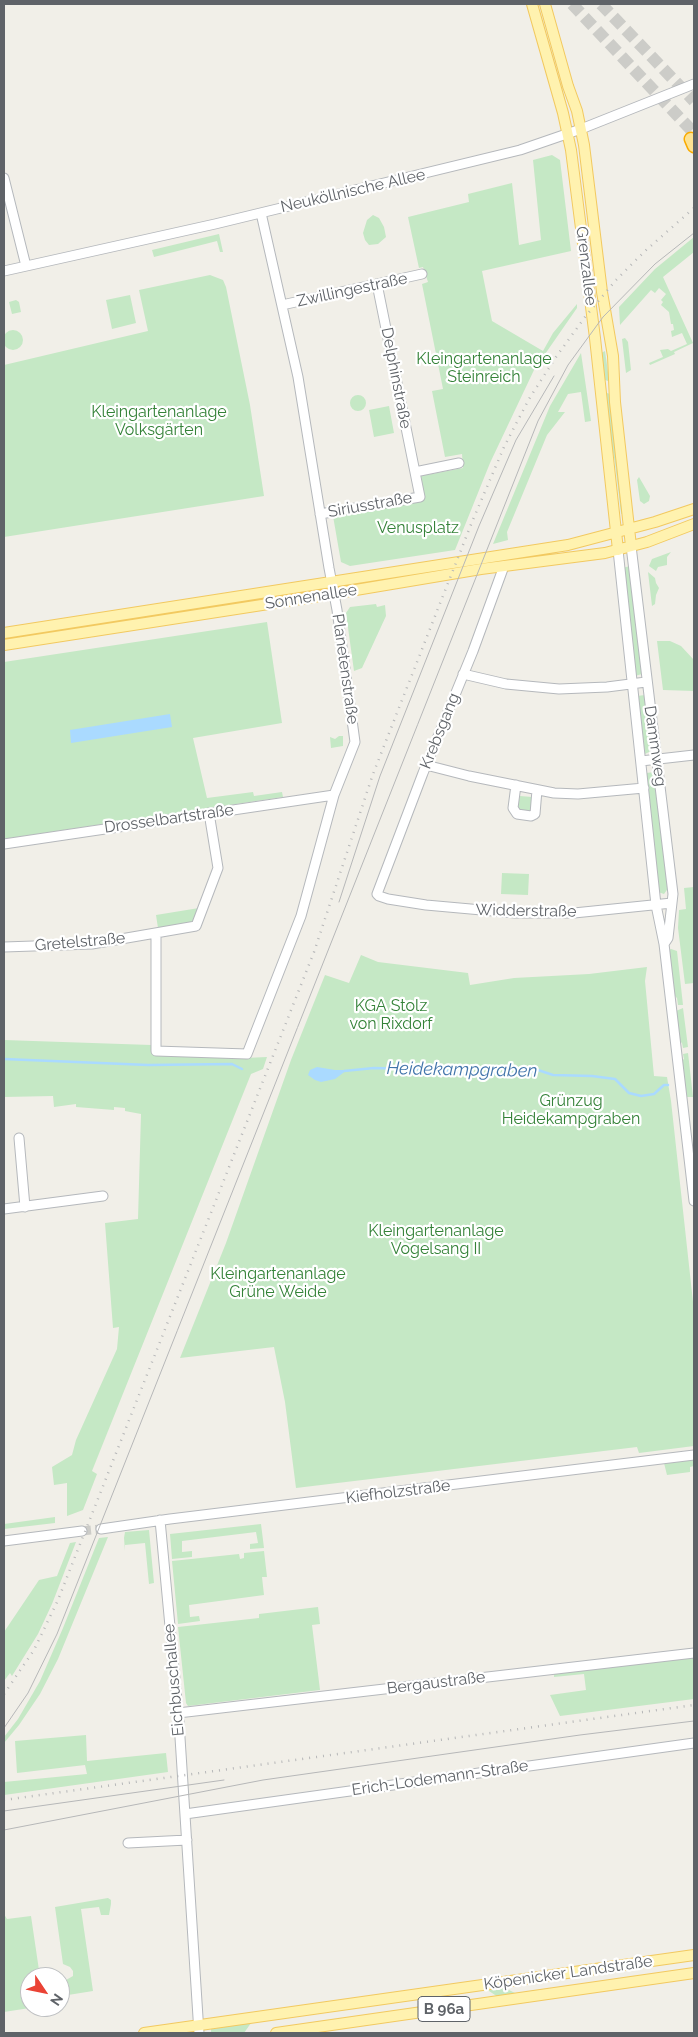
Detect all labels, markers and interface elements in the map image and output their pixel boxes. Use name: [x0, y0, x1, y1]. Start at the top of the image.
street label: Neuköllnische Allee: [279, 165, 427, 217]
street label: Grenzallee: [572, 225, 600, 307]
street label: Zwillingestraße: [295, 269, 409, 311]
street label: Delphinstraße: [377, 326, 415, 430]
park label: Kleingartenanlage Steinreich: [416, 349, 552, 387]
park label: Kleingartenanlage Volksgärten: [91, 402, 227, 440]
street label: Siriusstraße: [326, 488, 414, 522]
park label: Venusplatz: [377, 518, 459, 538]
street label: Sonnenallee: [264, 580, 358, 614]
street label: Planetenstraße: [328, 613, 362, 725]
street label: Krebsgang: [416, 690, 464, 772]
street label: Dammweg: [640, 704, 670, 788]
street label: Drosselbartstraße: [103, 800, 235, 838]
street label: Widderstraße: [475, 901, 577, 921]
street label: Gretelstraße: [34, 928, 126, 956]
park label: KGA Stolz von Rixdorf: [349, 996, 433, 1034]
water label: Heidekampgraben: [386, 1058, 538, 1082]
park label: Grünzug Heidekampgraben: [502, 1091, 640, 1129]
park label: Kleingartenanlage Vogelsang II: [368, 1221, 504, 1259]
park label: Kleingartenanlage Grüne Weide: [210, 1264, 346, 1302]
street label: Kiefholzstraße: [345, 1476, 451, 1508]
street label: Eichbuschallee: [160, 1623, 188, 1737]
street label: Bergaustraße: [386, 1667, 486, 1699]
street label: Erich-Lodemann-Straße: [351, 1756, 529, 1800]
street label: Köpenicker Landstraße: [482, 1952, 654, 1994]
north arrow: [20, 1967, 70, 2017]
text: N: [47, 1991, 66, 2009]
road number: B 96a: [418, 1996, 470, 2022]

